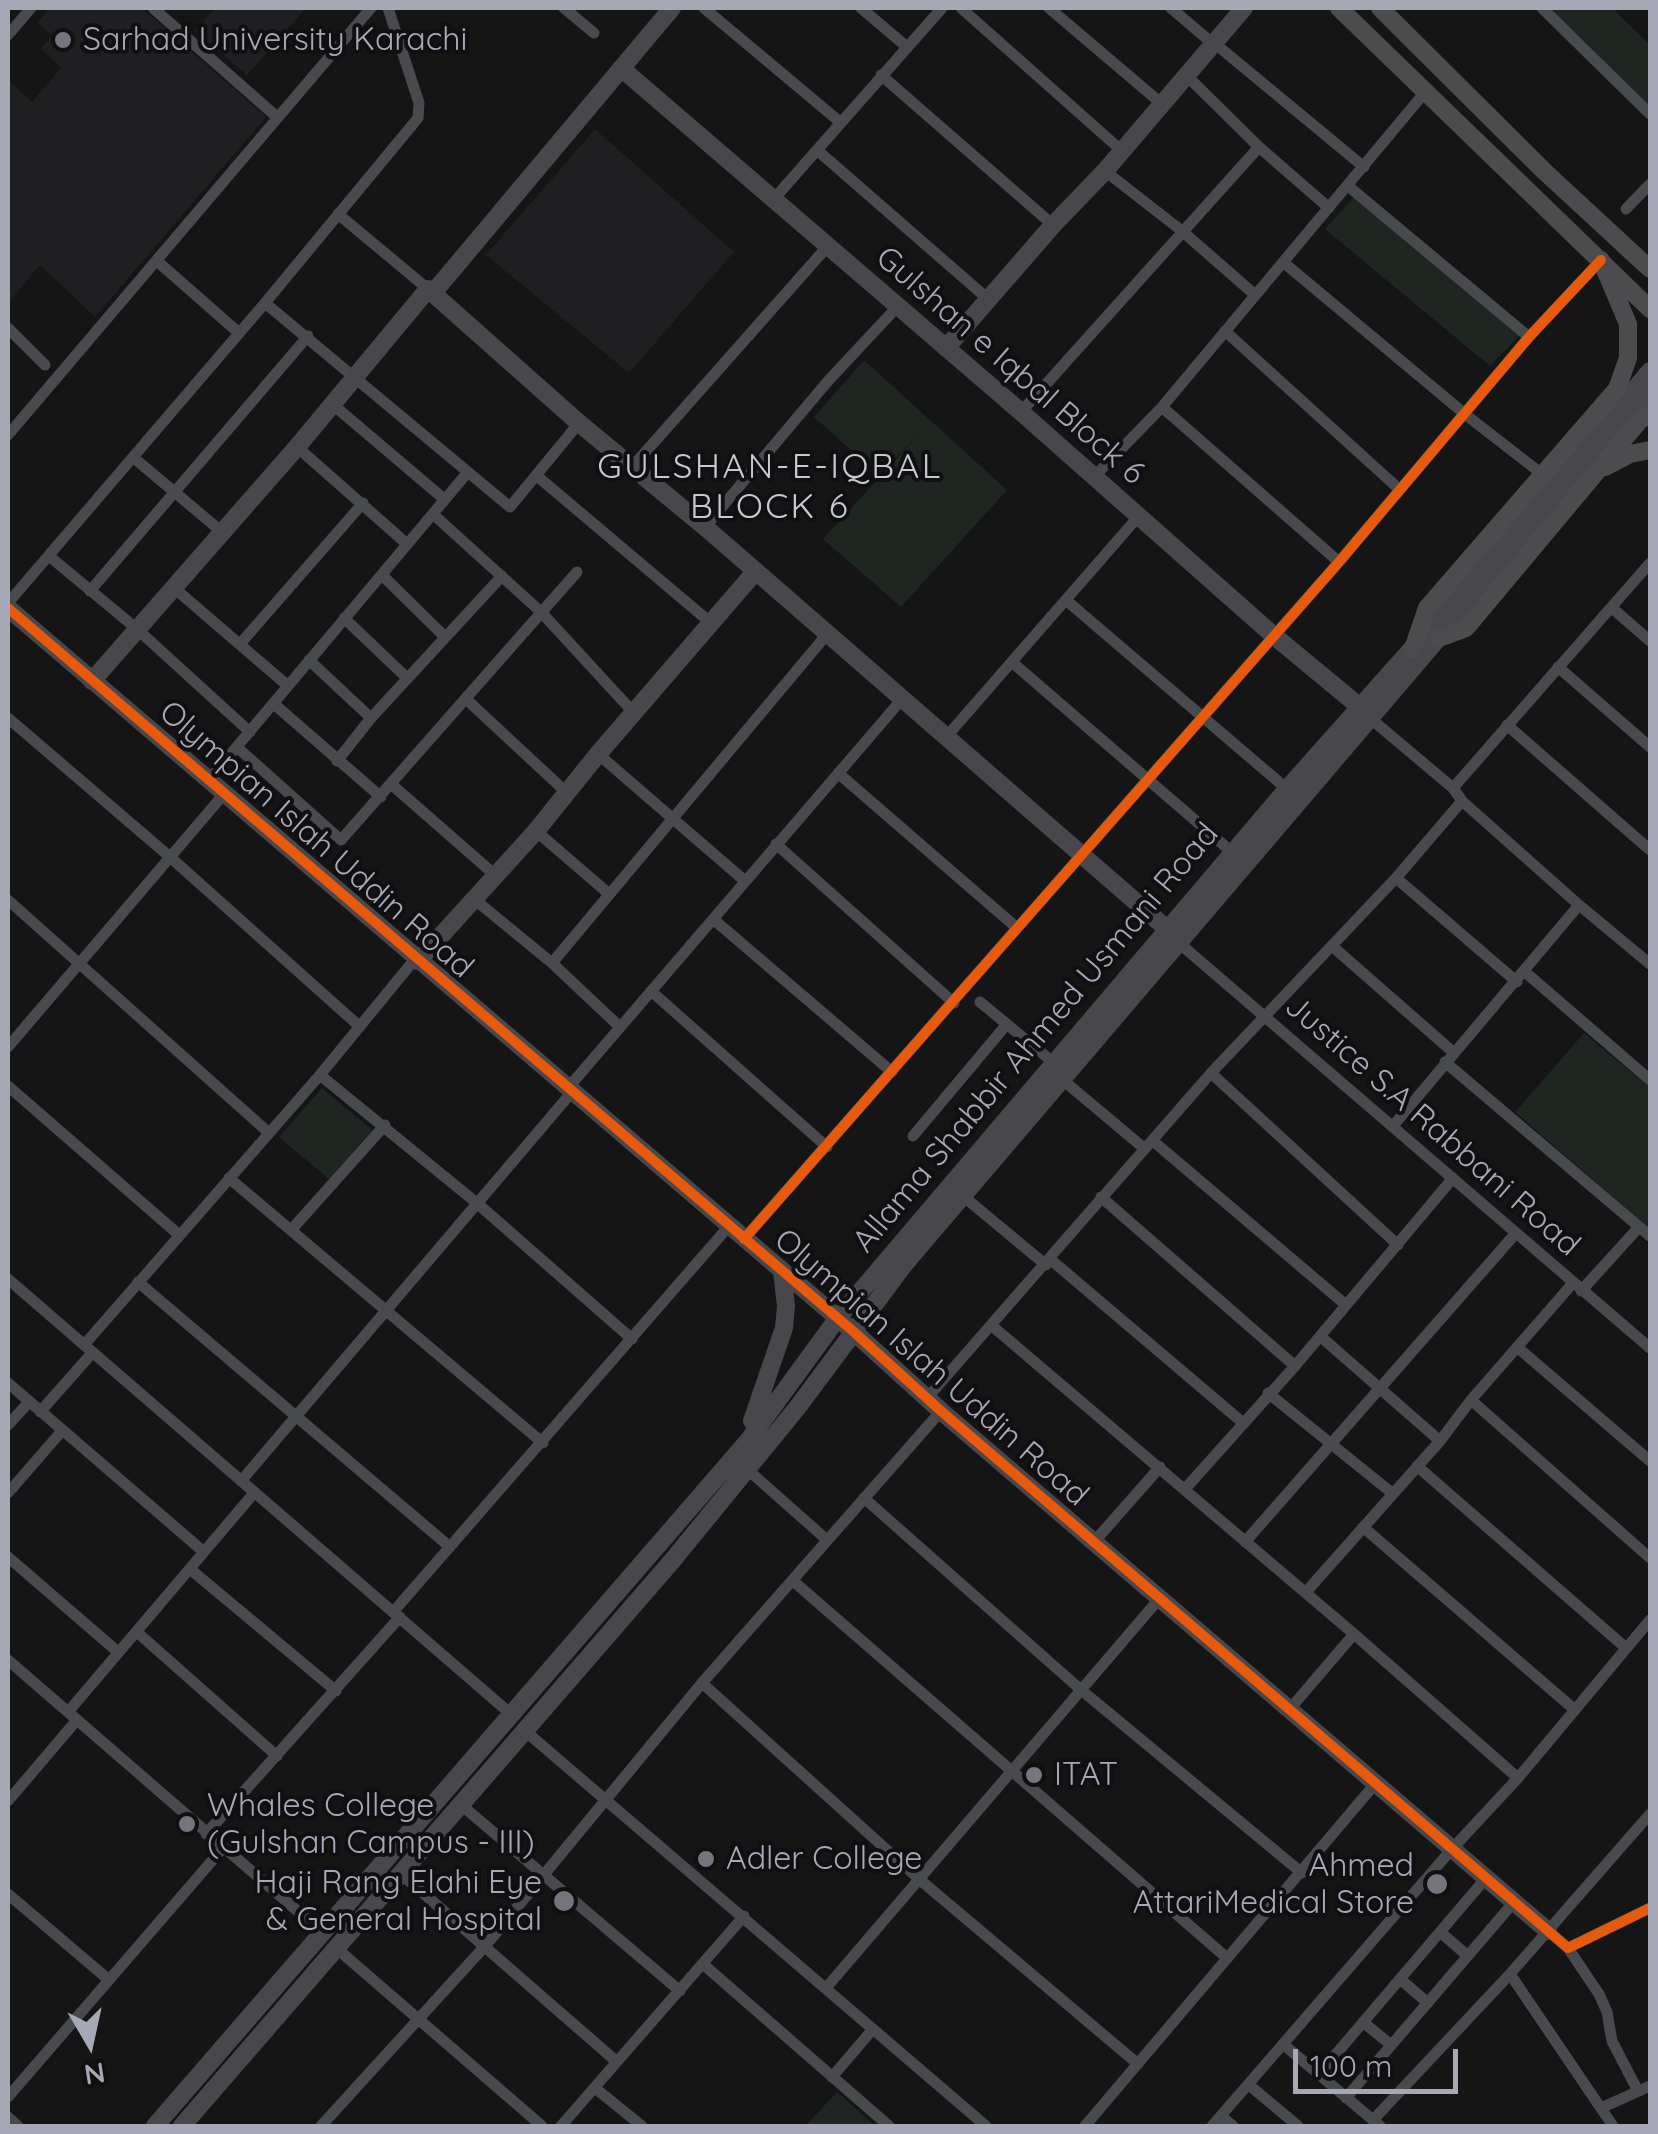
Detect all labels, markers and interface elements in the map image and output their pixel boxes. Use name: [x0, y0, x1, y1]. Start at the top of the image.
place label: Sarhad University Karachi: [83, 21, 467, 59]
marker: Sarhad University Karachi: [52, 29, 74, 51]
street label: Gulshan e Iqbal Block 6: [868, 239, 1152, 493]
district label: GULSHAN-E-IQBAL BLOCK 6: [597, 446, 943, 528]
street label: Olympian Islah Uddin Road: [151, 693, 481, 987]
street label: Allama Shabbir Ahmed Usmani Road: [845, 816, 1227, 1260]
street label: Justice S.A Rabbani Road: [1277, 987, 1587, 1265]
street label: Olympian Islah Uddin Road: [766, 1221, 1096, 1515]
place label: ITAT: [1054, 1756, 1118, 1794]
marker: ITAT: [1023, 1764, 1045, 1786]
place label: Whales College (Gulshan Campus - III): [207, 1787, 535, 1862]
marker: Whales College (Gulshan Campus - III): [176, 1813, 198, 1835]
place label: Adler College: [726, 1840, 922, 1878]
place label: Ahmed AttariMedical Store: [1133, 1847, 1414, 1922]
marker: Adler College: [695, 1848, 717, 1870]
place label: Haji Rang Elahi Eye & General Hospital: [255, 1864, 542, 1939]
marker: Ahmed AttariMedical Store: [1424, 1871, 1450, 1897]
marker: Haji Rang Elahi Eye & General Hospital: [551, 1888, 577, 1914]
north arrow: [40, 1994, 140, 2094]
scale bar: [1298, 2029, 1463, 2091]
text: 100 m: [1310, 2047, 1392, 2085]
text: N: [82, 2055, 108, 2093]

